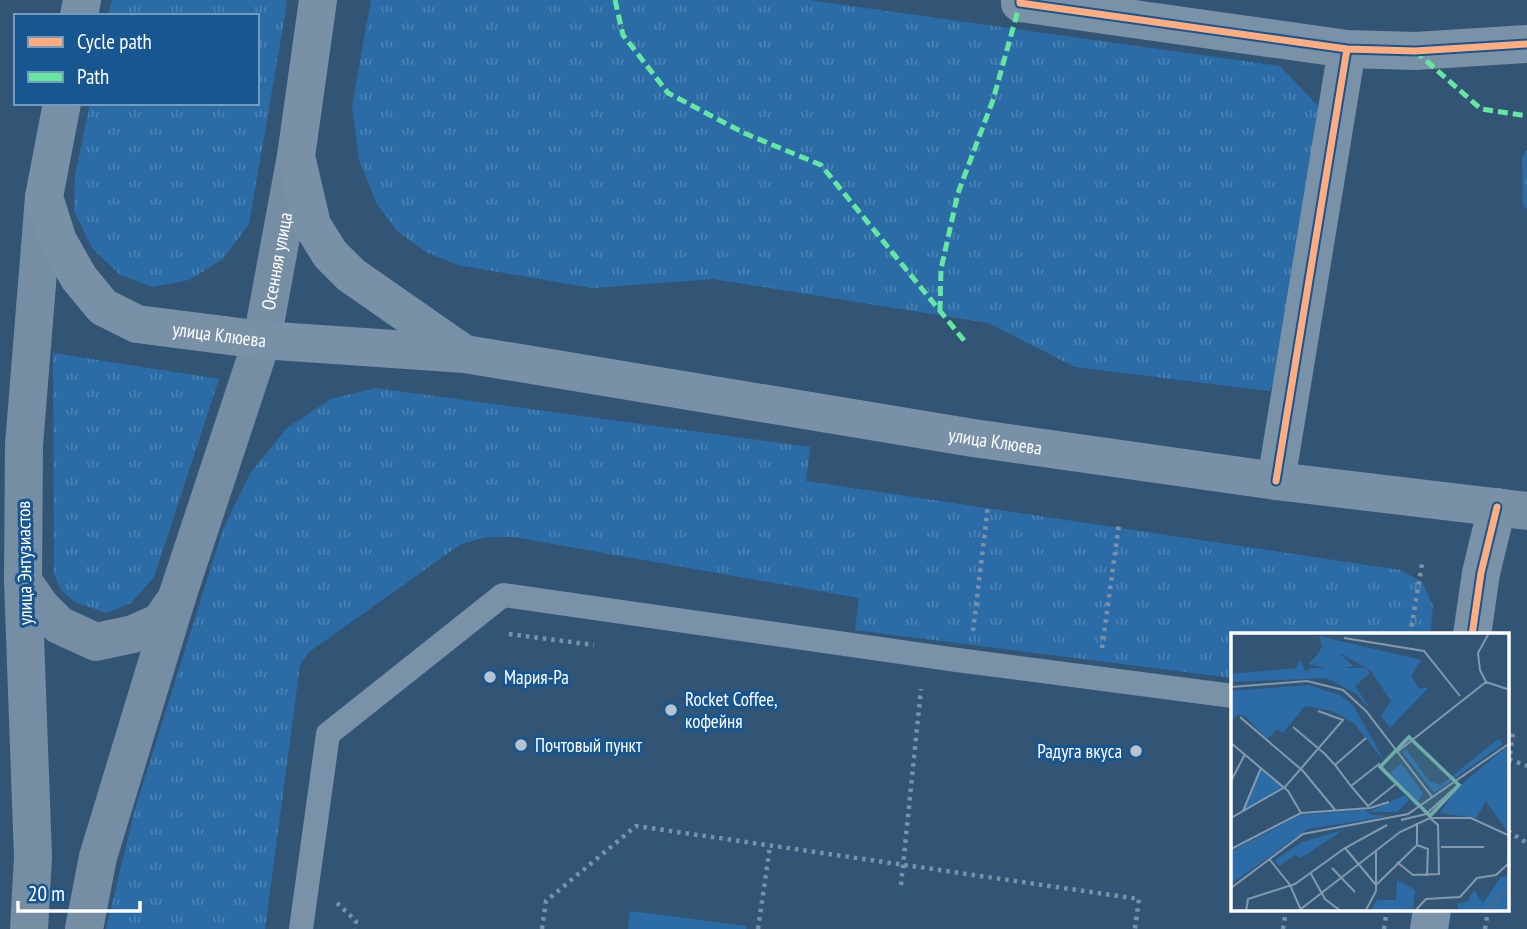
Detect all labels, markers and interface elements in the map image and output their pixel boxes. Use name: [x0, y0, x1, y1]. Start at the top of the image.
legend: [14, 14, 259, 105]
text: Cycle path: [77, 28, 152, 55]
text: Path: [77, 63, 109, 90]
street label: Осенняя улица: [256, 210, 297, 312]
street label: улица Клюева: [171, 317, 267, 352]
street label: улица Клюева: [947, 422, 1044, 460]
street label: улица Энтузиастов: [11, 501, 37, 625]
inset map: [1231, 633, 1510, 912]
place label: Мария-Ра: [504, 665, 569, 689]
marker: Мария-Ра: [482, 669, 498, 685]
place label: Rocket Coffee, кофейня: [685, 687, 778, 733]
marker: Rocket Coffee, кофейня: [663, 702, 679, 718]
place label: Почтовый пункт: [535, 733, 643, 757]
marker: Почтовый пункт: [513, 737, 529, 753]
place label: Радуга вкуса: [1037, 739, 1122, 763]
marker: Радуга вкуса: [1128, 743, 1144, 759]
scale bar: [18, 870, 140, 914]
text: 20 m: [28, 880, 65, 907]

